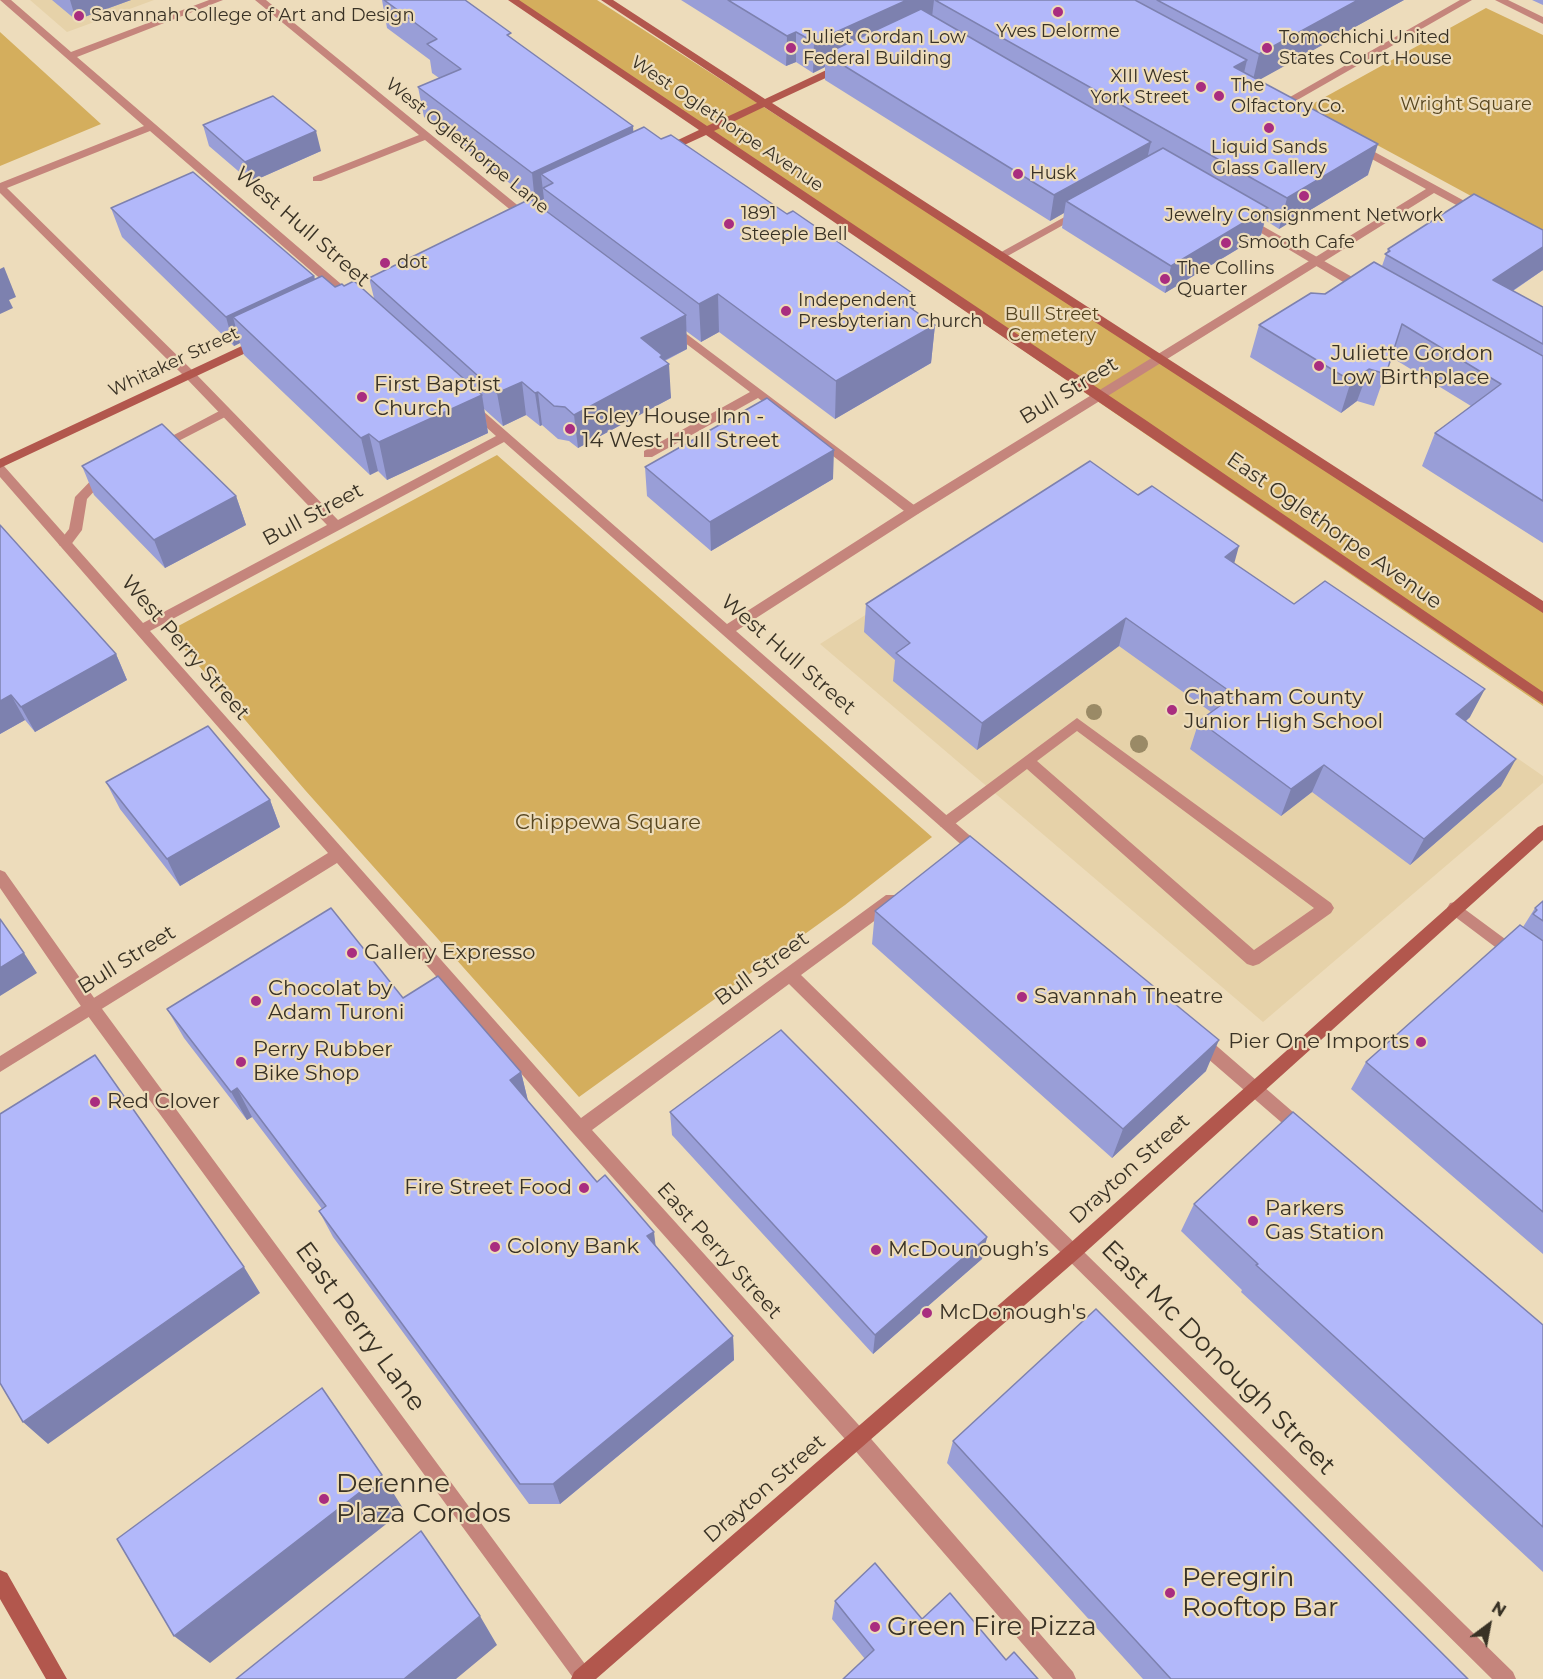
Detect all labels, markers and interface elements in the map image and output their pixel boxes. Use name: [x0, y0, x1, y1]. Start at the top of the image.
place label: Savannah College of Art and Design: [91, 5, 415, 27]
marker: Yves Delorme: [1051, 5, 1065, 19]
marker: Savannah College of Art and Design: [72, 9, 86, 23]
place label: Yves Delorme: [996, 21, 1120, 43]
place label: Juliet Gordan Low Federal Building: [803, 27, 966, 70]
place label: Tomochichi United States Court House: [1279, 27, 1452, 70]
marker: Juliet Gordan Low Federal Building: [784, 41, 798, 55]
marker: Tomochichi United States Court House: [1260, 41, 1274, 55]
street label: West Oglethorpe Avenue: [627, 51, 827, 197]
place label: XIII West York Street: [1090, 66, 1189, 109]
street label: West Oglethorpe Lane: [381, 74, 553, 218]
place label: The Olfactory Co.: [1231, 75, 1345, 118]
marker: XIII West York Street: [1194, 80, 1208, 94]
marker: The Olfactory Co.: [1212, 89, 1226, 103]
park label: Wright Square: [1400, 94, 1532, 116]
marker: Liquid Sands Glass Gallery: [1262, 121, 1276, 135]
place label: Liquid Sands Glass Gallery: [1211, 137, 1327, 180]
street label: West Hull Street: [229, 162, 375, 292]
place label: Husk: [1030, 163, 1076, 185]
marker: Husk: [1011, 167, 1025, 181]
marker: Jewelry Consignment Network: [1297, 189, 1311, 203]
place label: 1891 Steeple Bell: [741, 203, 848, 246]
place label: Jewelry Consignment Network: [1165, 205, 1443, 227]
marker: 1891 Steeple Bell: [722, 217, 736, 231]
place label: Smooth Cafe: [1238, 232, 1355, 254]
marker: Smooth Cafe: [1219, 236, 1233, 250]
place label: dot: [397, 252, 428, 274]
marker: dot: [378, 256, 392, 270]
place label: The Collins Quarter: [1177, 258, 1274, 300]
marker: The Collins Quarter: [1158, 272, 1172, 286]
place label: Independent Presbyterian Church: [798, 290, 982, 332]
marker: Independent Presbyterian Church: [779, 304, 793, 318]
park label: Bull Street Cemetery: [1005, 304, 1099, 346]
street label: Whitaker Street: [105, 322, 243, 402]
place label: Juliette Gordon Low Birthplace: [1331, 341, 1493, 391]
street label: Bull Street: [1015, 352, 1123, 430]
marker: Juliette Gordon Low Birthplace: [1312, 359, 1326, 373]
place label: First Baptist Church: [374, 372, 501, 422]
marker: First Baptist Church: [355, 390, 369, 404]
place label: Foley House Inn - 14 West Hull Street: [582, 404, 780, 454]
marker: Foley House Inn - 14 West Hull Street: [563, 422, 577, 436]
street label: East Oglethorpe Avenue: [1222, 447, 1446, 615]
street label: Bull Street: [258, 478, 368, 552]
street label: West Perry Street: [115, 570, 255, 726]
street label: West Hull Street: [715, 590, 861, 720]
place label: Chatham County Junior High School: [1184, 685, 1383, 735]
marker: Chatham County Junior High School: [1165, 703, 1179, 717]
park label: Chippewa Square: [515, 810, 701, 836]
street label: Bull Street: [74, 920, 180, 1000]
street label: Bull Street: [710, 926, 814, 1012]
place label: Gallery Expresso: [364, 940, 535, 966]
marker: Gallery Expresso: [345, 946, 359, 960]
place label: Chocolat by Adam Turoni: [268, 976, 404, 1026]
place label: Savannah Theatre: [1034, 984, 1223, 1010]
marker: Savannah Theatre: [1015, 990, 1029, 1004]
marker: Chocolat by Adam Turoni: [249, 994, 263, 1008]
place label: Pier One Imports: [1228, 1029, 1409, 1055]
marker: Pier One Imports: [1414, 1035, 1428, 1049]
place label: Perry Rubber Bike Shop: [253, 1037, 393, 1087]
marker: Perry Rubber Bike Shop: [234, 1055, 248, 1069]
place label: Red Clover: [107, 1089, 220, 1115]
marker: Red Clover: [88, 1095, 102, 1109]
street label: Drayton Street: [1065, 1108, 1195, 1230]
place label: Fire Street Food: [404, 1175, 572, 1201]
street label: East Perry Street: [651, 1178, 787, 1324]
marker: Fire Street Food: [577, 1181, 591, 1195]
place label: Parkers Gas Station: [1265, 1196, 1384, 1246]
marker: Parkers Gas Station: [1246, 1214, 1260, 1228]
place label: Colony Bank: [507, 1234, 639, 1260]
street label: East Mc Donough Street: [1094, 1234, 1342, 1482]
street label: East Perry Lane: [288, 1236, 432, 1418]
place label: McDounough’s: [888, 1237, 1049, 1263]
marker: Colony Bank: [488, 1240, 502, 1254]
marker: McDounough’s: [869, 1243, 883, 1257]
place label: McDonough's: [939, 1300, 1086, 1326]
marker: McDonough's: [920, 1306, 934, 1320]
street label: Drayton Street: [699, 1429, 831, 1549]
place label: Derenne Plaza Condos: [336, 1468, 511, 1530]
marker: Derenne Plaza Condos: [317, 1492, 331, 1506]
place label: Peregrin Rooftop Bar: [1182, 1562, 1338, 1624]
marker: Peregrin Rooftop Bar: [1163, 1586, 1177, 1600]
north arrow: [1459, 1595, 1519, 1655]
text: N: [1488, 1598, 1509, 1621]
place label: Green Fire Pizza: [887, 1611, 1097, 1643]
marker: Green Fire Pizza: [868, 1620, 882, 1634]

